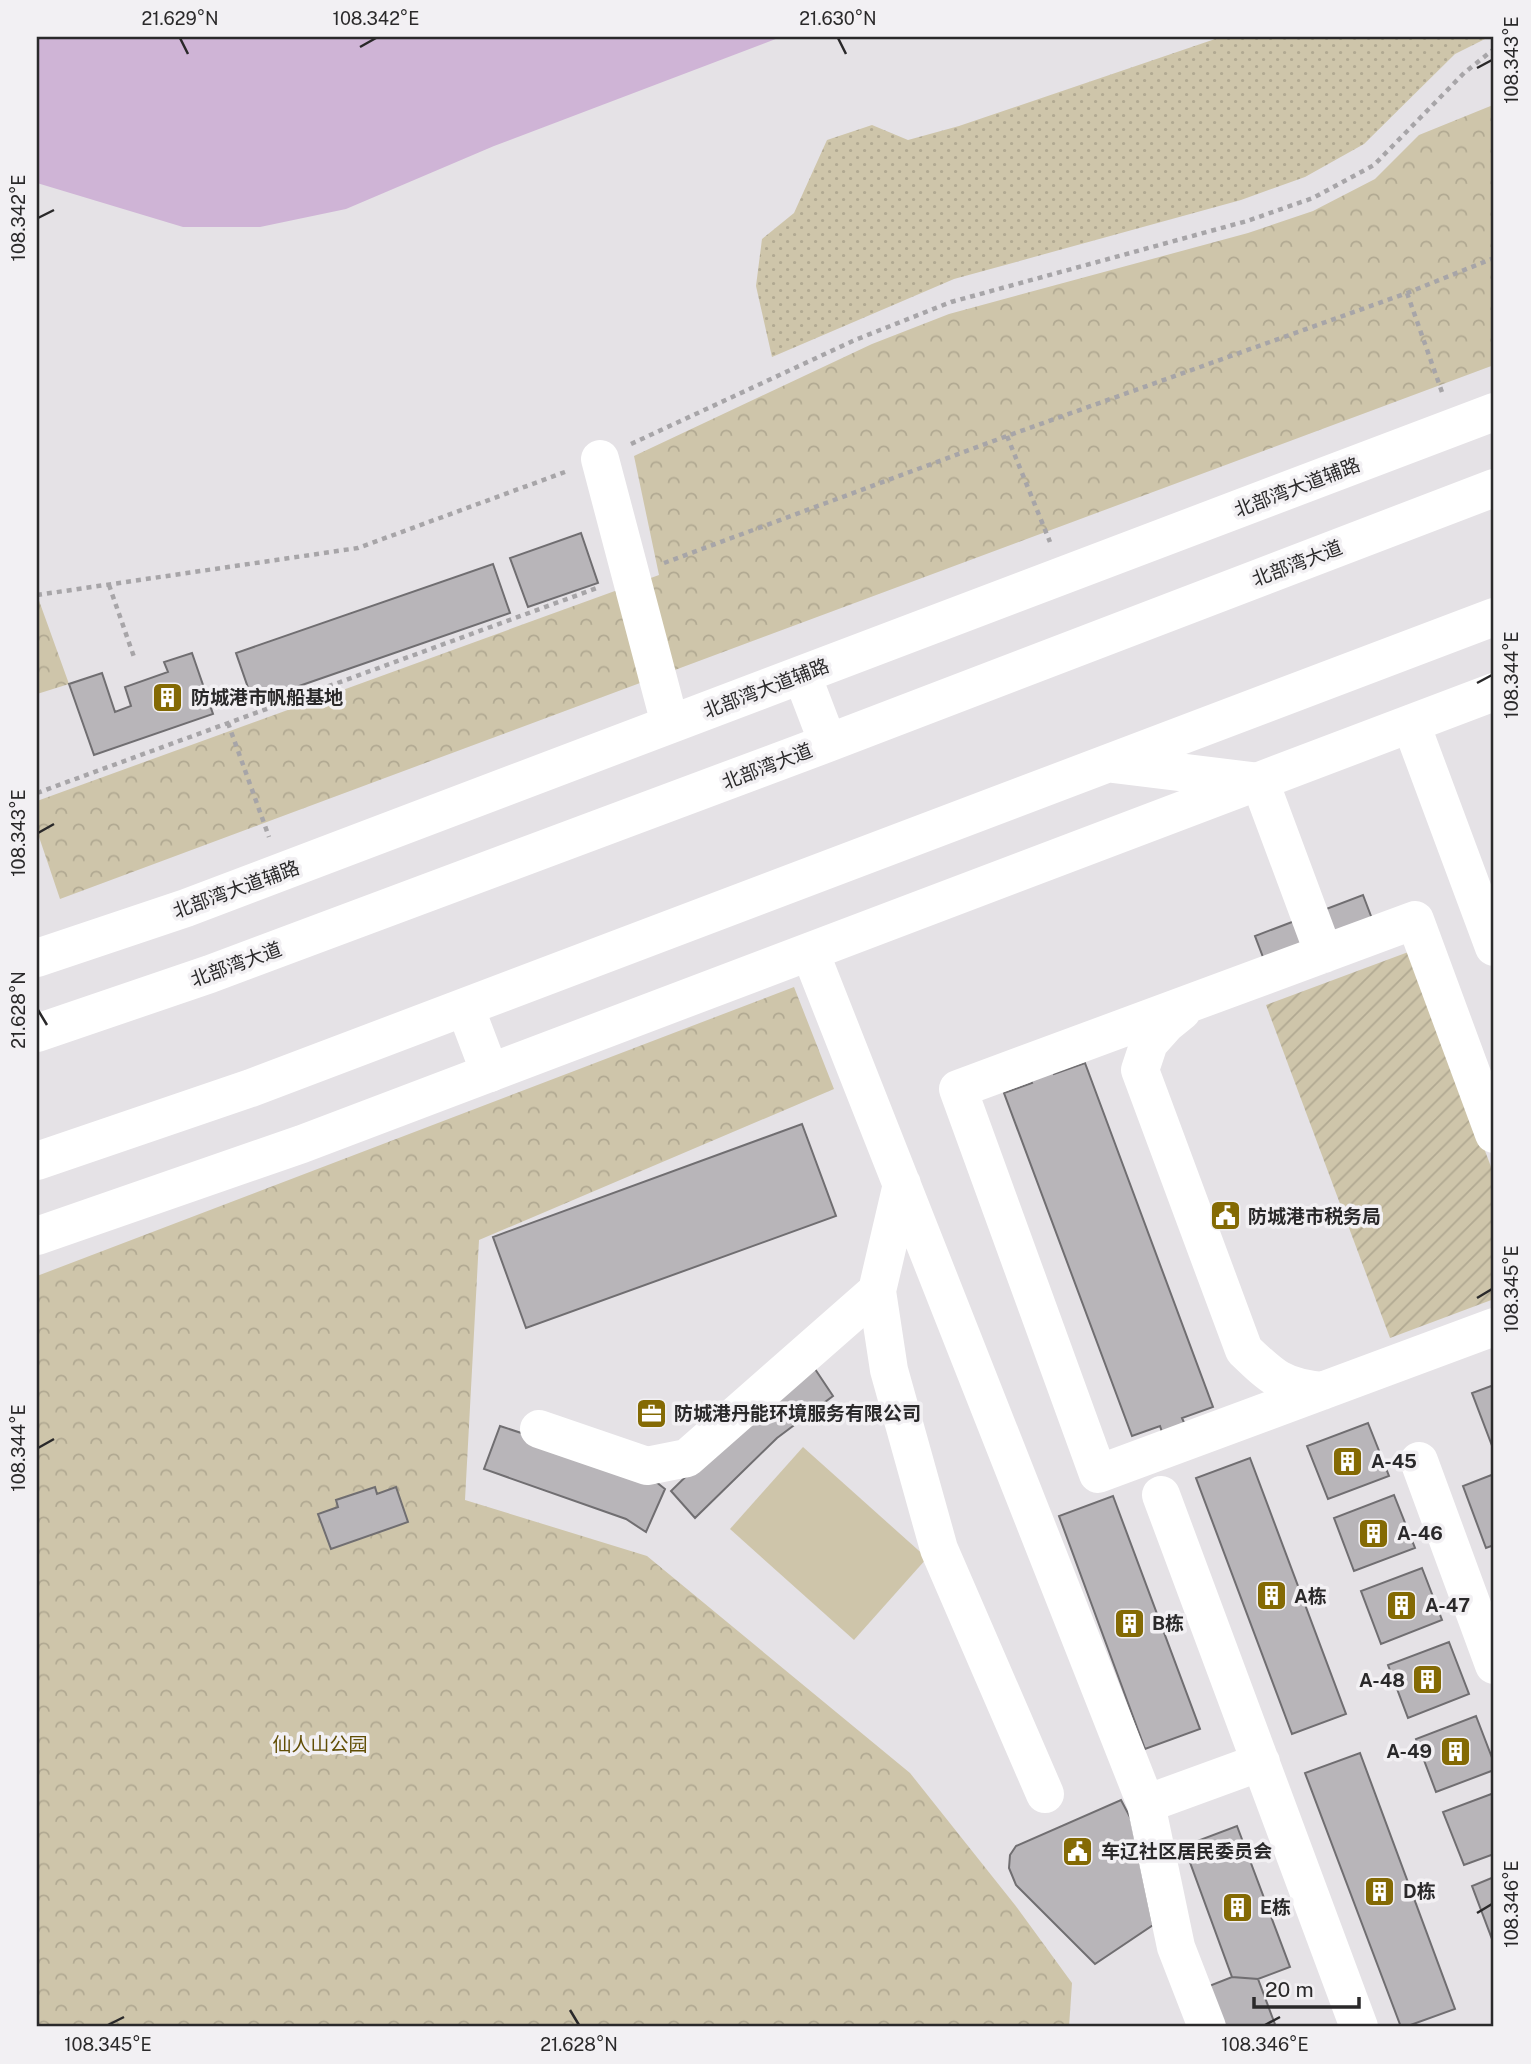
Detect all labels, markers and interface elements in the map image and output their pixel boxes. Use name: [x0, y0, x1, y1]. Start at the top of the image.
text: 21.629°N: [141, 8, 219, 29]
text: 108.342°E: [333, 8, 419, 29]
text: 21.630°N: [799, 8, 877, 29]
text: 108.343°E: [1501, 16, 1522, 104]
text: 108.342°E: [8, 175, 29, 261]
street label: 北部湾大道辅路: [1231, 453, 1363, 521]
street label: 北部湾大道: [1249, 536, 1345, 590]
text: 108.344°E: [1501, 631, 1522, 719]
street label: 北部湾大道辅路: [700, 654, 832, 722]
building icon: 防城港市帆船基地: [151, 680, 185, 714]
place label: 防城港市帆船基地: [191, 686, 343, 708]
street label: 北部湾大道: [719, 739, 815, 793]
text: 108.343°E: [8, 789, 29, 877]
street label: 北部湾大道辅路: [170, 856, 302, 922]
street label: 北部湾大道: [188, 937, 284, 991]
text: 21.628°N: [8, 971, 29, 1049]
public building icon: 防城港市税务局: [1208, 1199, 1242, 1233]
place label: 防城港市税务局: [1248, 1205, 1381, 1227]
text: 108.345°E: [1501, 1245, 1522, 1333]
office icon: 防城港丹能环境服务有限公司: [634, 1396, 668, 1430]
place label: 防城港丹能环境服务有限公司: [674, 1402, 921, 1424]
text: 108.344°E: [8, 1404, 29, 1492]
building icon: A-45: [1331, 1444, 1365, 1478]
place label: A-45: [1371, 1450, 1417, 1472]
building icon: A-46: [1357, 1516, 1391, 1550]
place label: A-46: [1397, 1522, 1443, 1544]
building icon: A栋: [1254, 1579, 1288, 1613]
place label: A栋: [1294, 1585, 1327, 1607]
building icon: A-47: [1385, 1588, 1419, 1622]
place label: A-47: [1425, 1594, 1470, 1616]
building icon: B栋: [1112, 1606, 1146, 1640]
place label: B栋: [1152, 1612, 1184, 1634]
building icon: A-48: [1411, 1663, 1445, 1697]
place label: A-48: [1359, 1669, 1405, 1691]
park label: 仙人山公园: [272, 1733, 368, 1755]
building icon: A-49: [1438, 1734, 1472, 1768]
place label: A-49: [1386, 1740, 1432, 1762]
public building icon: 车辽社区居民委员会: [1061, 1834, 1095, 1868]
place label: 车辽社区居民委员会: [1101, 1840, 1272, 1862]
text: 108.346°E: [1501, 1860, 1522, 1948]
building icon: D栋: [1363, 1874, 1397, 1908]
place label: D栋: [1403, 1880, 1436, 1902]
building icon: E栋: [1220, 1890, 1254, 1924]
place label: E栋: [1260, 1896, 1291, 1918]
scale bar: [1254, 1966, 1360, 2010]
text: 20 m: [1265, 1977, 1314, 2002]
text: 108.345°E: [64, 2034, 152, 2055]
text: 21.628°N: [540, 2034, 618, 2055]
text: 108.346°E: [1221, 2034, 1309, 2055]

